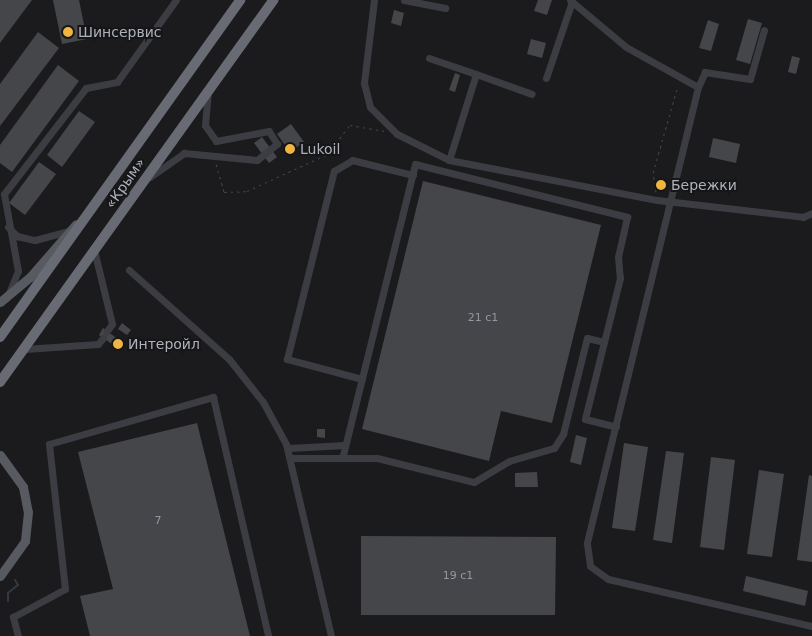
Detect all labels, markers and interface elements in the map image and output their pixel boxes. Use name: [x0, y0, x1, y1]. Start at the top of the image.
place label: Шинсервис: [78, 24, 161, 40]
marker: Шинсервис: [62, 26, 74, 38]
place label: Lukoil: [300, 141, 340, 157]
marker: Lukoil: [284, 143, 296, 155]
street label: «Крым»: [102, 155, 148, 211]
place label: Бережки: [671, 177, 737, 193]
marker: Бережки: [655, 179, 667, 191]
house number: 21 с1: [468, 311, 498, 325]
place label: Интеройл: [128, 336, 200, 352]
marker: Интеройл: [112, 338, 124, 350]
house number: 7: [155, 514, 161, 528]
house number: 19 с1: [443, 569, 473, 583]

